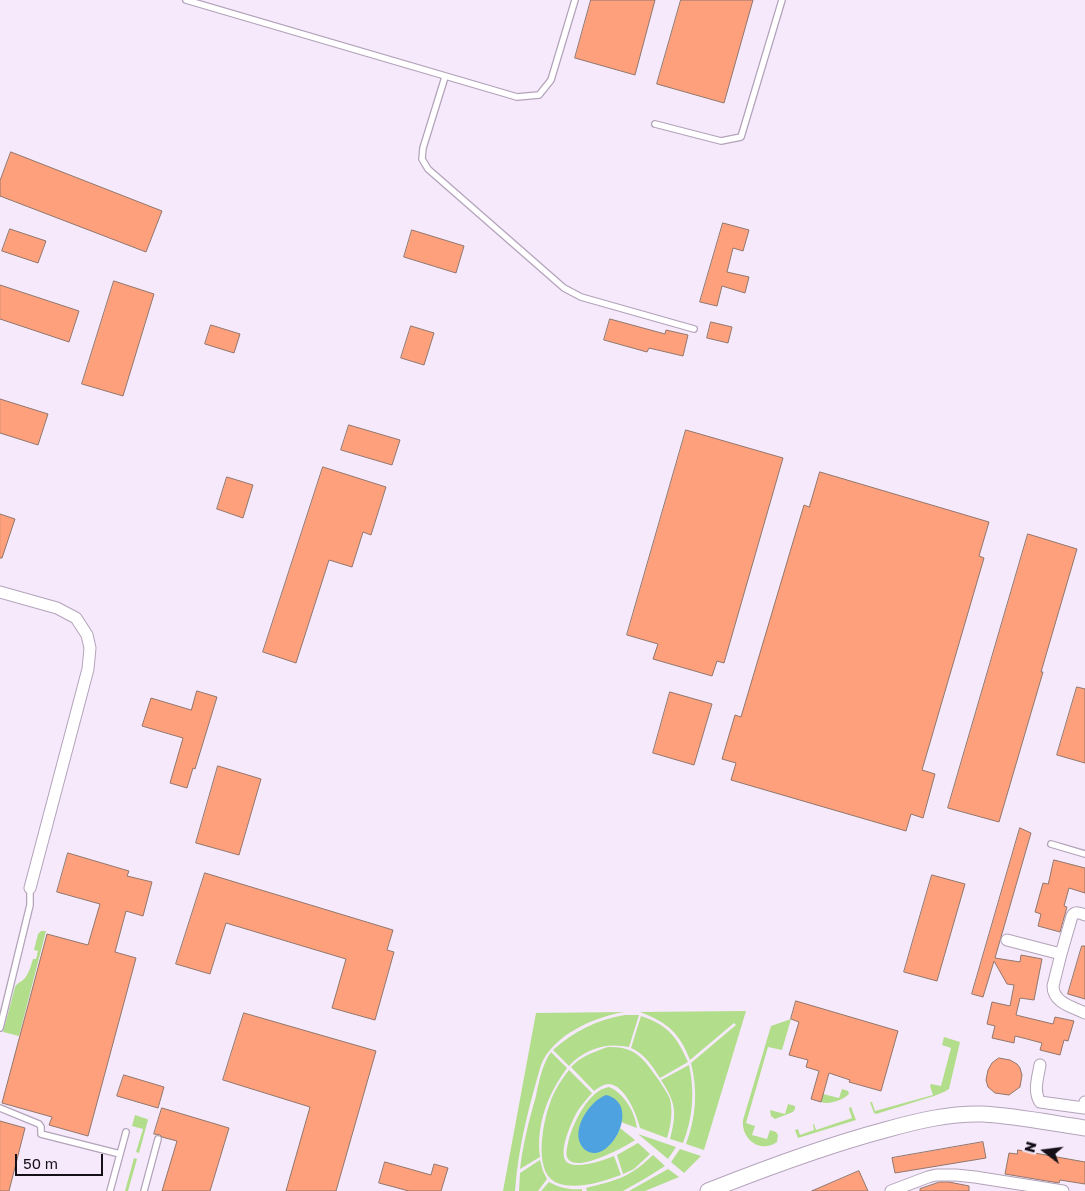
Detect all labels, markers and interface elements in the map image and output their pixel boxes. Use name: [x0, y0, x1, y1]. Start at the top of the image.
north arrow: [1020, 1126, 1070, 1176]
text: N: [1020, 1140, 1040, 1154]
scale bar: [18, 1144, 105, 1176]
text: 50 m: [23, 1154, 58, 1172]

